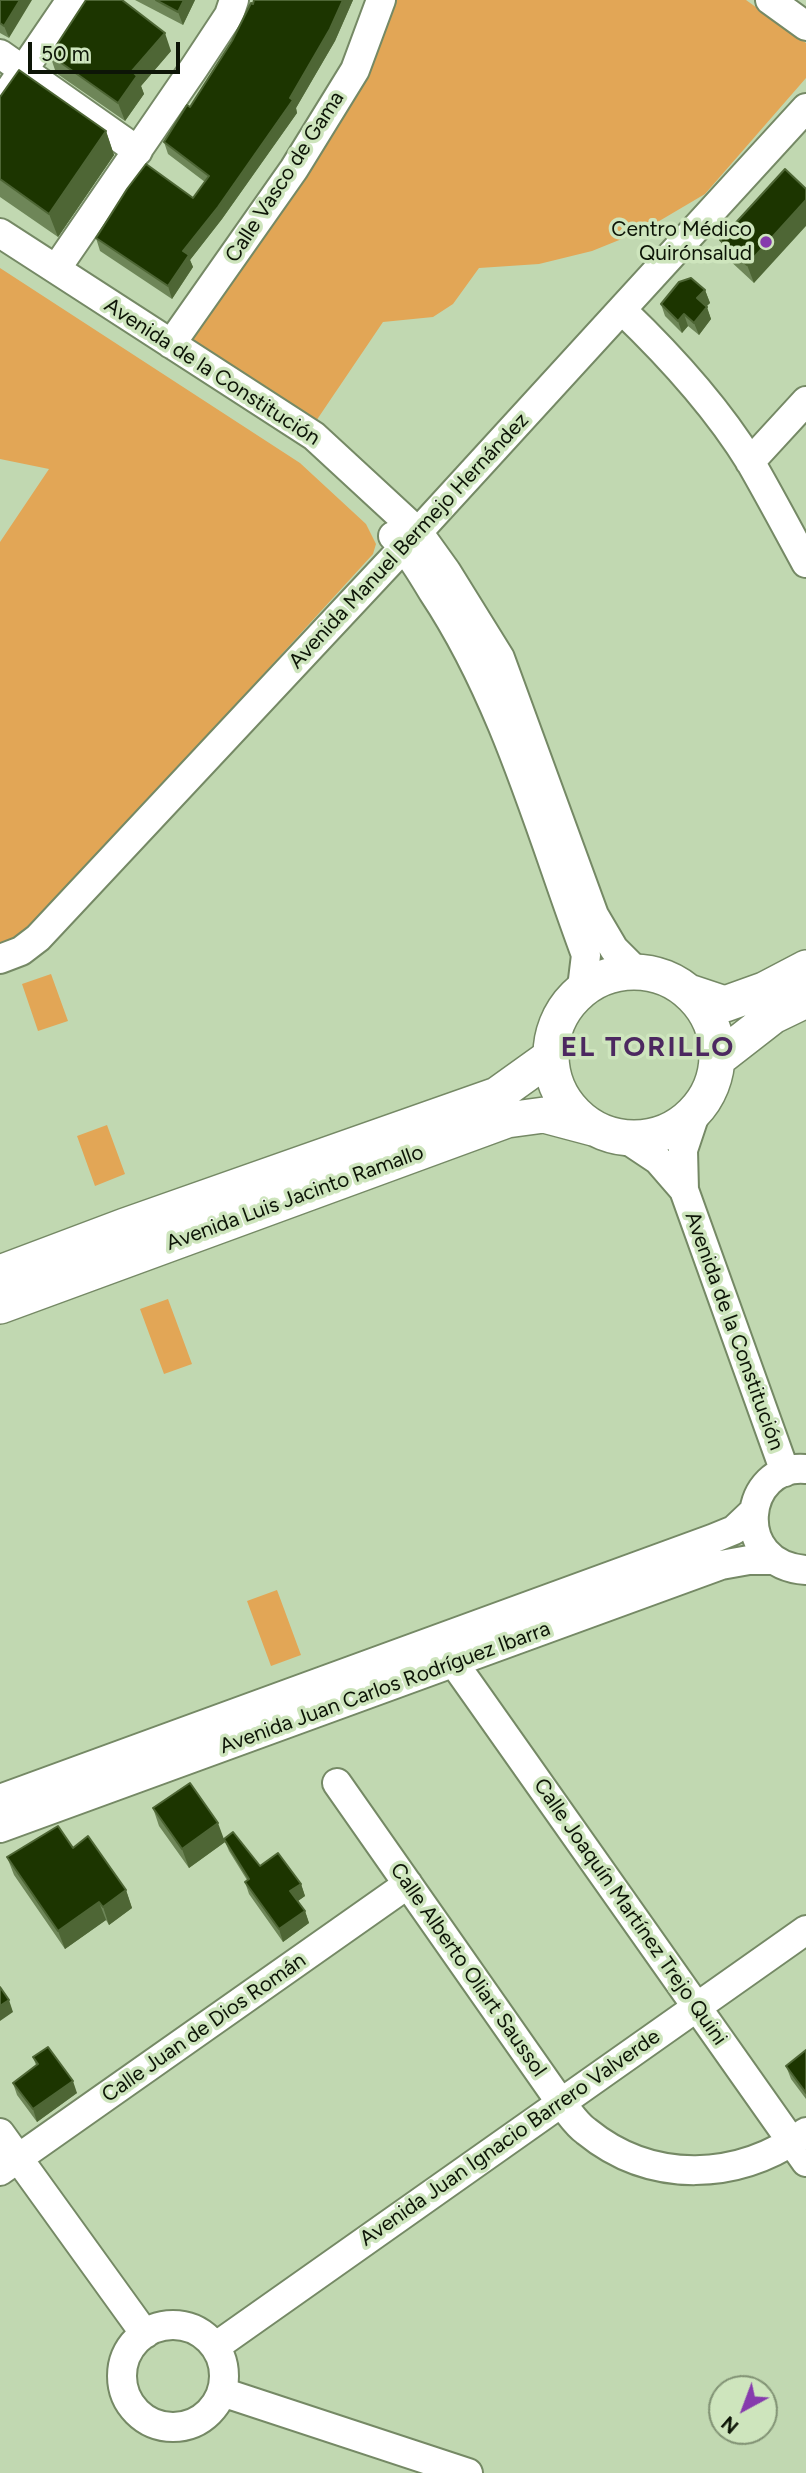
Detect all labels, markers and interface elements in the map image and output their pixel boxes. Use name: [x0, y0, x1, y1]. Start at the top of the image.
scale bar: [32, 28, 184, 72]
text: 50 m: [41, 41, 90, 66]
street label: Calle Vasco de Gama: [220, 87, 350, 267]
place label: Centro Médico Quirónsalud: [611, 217, 752, 267]
marker: Centro Médico Quirónsalud: [758, 234, 774, 250]
street label: Avenida de la Constitución: [100, 293, 324, 451]
street label: Avenida Manuel Bermejo Hernández: [284, 408, 534, 674]
district label: EL TORILLO: [562, 1031, 734, 1065]
street label: Avenida Luis Jacinto Ramallo: [163, 1140, 427, 1256]
street label: Avenida de la Constitución: [679, 1208, 789, 1454]
street label: Avenida Juan Carlos Rodríguez Ibarra: [216, 1616, 554, 1760]
street label: Calle Joaquín Martínez Trejo Quini: [528, 1774, 732, 2050]
street label: Calle Alberto Oliart Saussol: [385, 1858, 551, 2082]
street label: Calle Juan de Dios Román: [97, 1948, 311, 2108]
street label: Avenida Juan Ignacio Barrero Valverde: [355, 2024, 665, 2252]
north arrow: [708, 2375, 778, 2445]
text: N: [717, 2411, 743, 2438]

